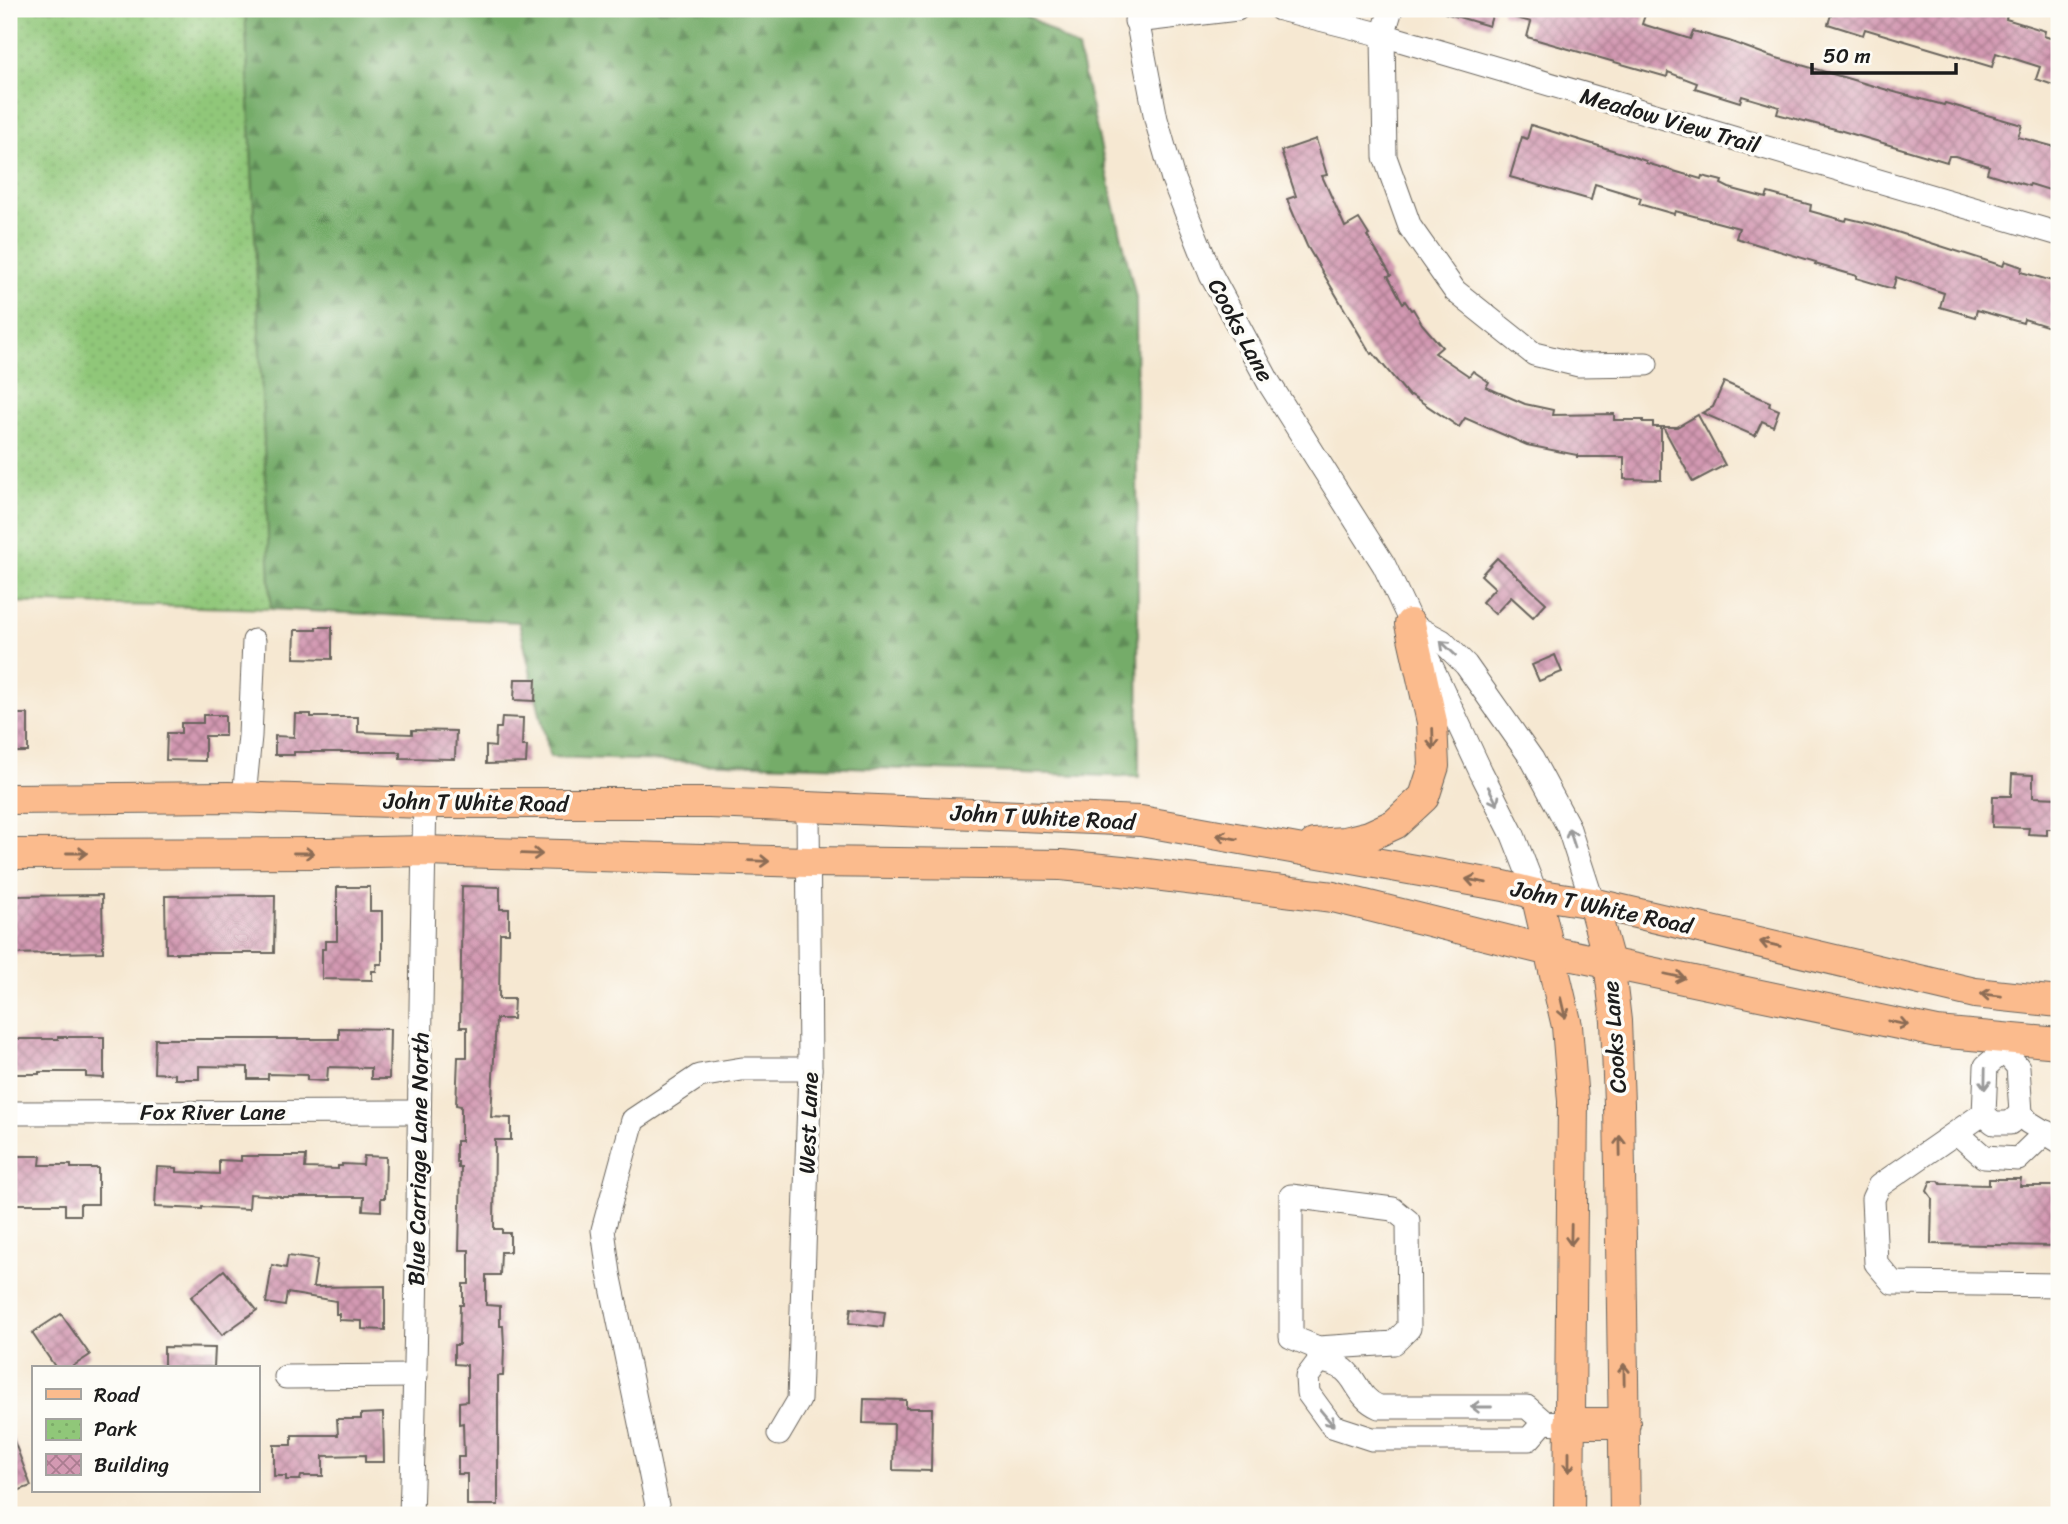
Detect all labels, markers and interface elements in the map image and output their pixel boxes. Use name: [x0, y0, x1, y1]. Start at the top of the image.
scale bar: [1812, 32, 1956, 76]
text: 50 m: [1823, 37, 1871, 75]
street label: Meadow View Trail: [1575, 75, 1765, 166]
street label: Cooks Lane: [1196, 271, 1285, 390]
one-way arrow: [1440, 640, 1457, 657]
one-way arrow: [1426, 727, 1439, 750]
street label: John T White Road: [382, 780, 571, 825]
one-way arrow: [1486, 785, 1500, 806]
street label: John T White Road: [949, 792, 1138, 843]
one-way arrow: [1564, 827, 1577, 849]
one-way arrow: [1216, 830, 1239, 843]
one-way arrow: [65, 846, 88, 860]
one-way arrow: [293, 846, 316, 860]
one-way arrow: [520, 847, 543, 861]
one-way arrow: [748, 854, 771, 867]
street label: John T White Road: [1506, 868, 1698, 947]
one-way arrow: [1465, 874, 1488, 887]
one-way arrow: [1759, 937, 1782, 951]
one-way arrow: [1663, 970, 1686, 984]
street label: Cooks Lane: [1590, 979, 1639, 1095]
one-way arrow: [1981, 988, 2003, 1001]
one-way arrow: [1556, 996, 1570, 1019]
one-way arrow: [1886, 1017, 1909, 1031]
street label: Blue Carriage Lane North: [396, 1032, 441, 1286]
one-way arrow: [1979, 1067, 1992, 1090]
street label: West Lane: [786, 1071, 831, 1175]
street label: Fox River Lane: [140, 1092, 286, 1133]
one-way arrow: [1613, 1135, 1627, 1158]
one-way arrow: [1564, 1223, 1578, 1246]
one-way arrow: [1617, 1362, 1631, 1385]
legend: [32, 1366, 259, 1492]
text: Road: [94, 1376, 141, 1414]
one-way arrow: [1470, 1400, 1493, 1414]
one-way arrow: [1319, 1409, 1335, 1427]
text: Park: [94, 1410, 137, 1448]
text: Building: [94, 1446, 170, 1484]
one-way arrow: [1562, 1451, 1576, 1474]

